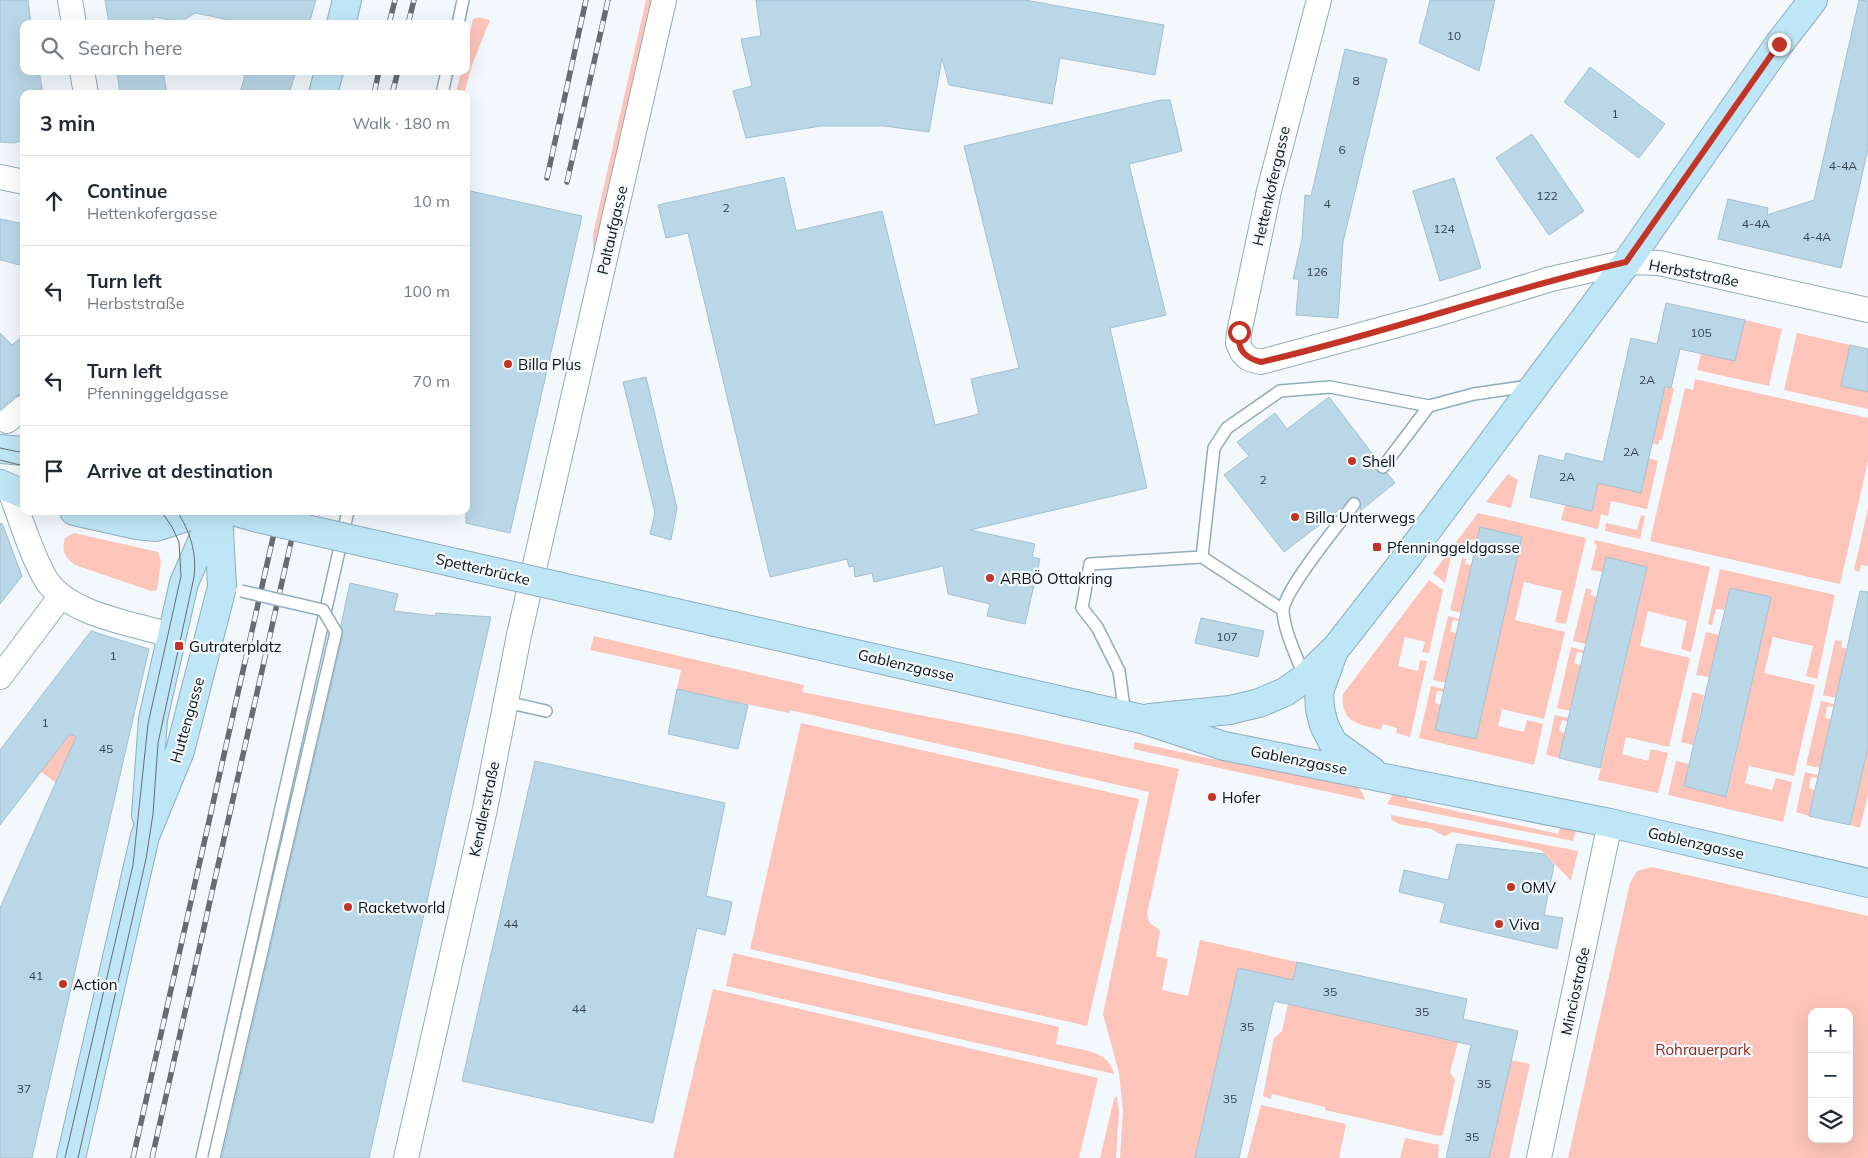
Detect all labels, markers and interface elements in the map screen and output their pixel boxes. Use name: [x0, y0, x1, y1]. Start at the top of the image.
search box: [20, 20, 470, 75]
house number: 10: [1447, 28, 1461, 43]
route end: [1768, 33, 1791, 56]
icon: search: [38, 34, 66, 62]
text: Search here: [78, 36, 182, 60]
house number: 8: [1352, 73, 1360, 88]
house number: 1: [1611, 106, 1619, 121]
text: 3 min: [40, 110, 95, 136]
text: Walk · 180 m: [352, 113, 450, 133]
street label: Hettenkofergasse: [1248, 124, 1294, 248]
house number: 6: [1338, 142, 1346, 157]
house number: 4-4A: [1829, 158, 1857, 173]
text: Continue: [87, 179, 167, 203]
street label: Paltaufgasse: [593, 184, 631, 276]
icon: ahead: [40, 187, 68, 215]
house number: 122: [1536, 188, 1558, 203]
text: 10 m: [413, 191, 450, 211]
house number: 4: [1323, 196, 1331, 211]
house number: 2: [722, 200, 730, 215]
text: Hettenkofergasse: [87, 203, 217, 223]
house number: 4-4A: [1742, 216, 1770, 231]
house number: 124: [1433, 221, 1455, 236]
house number: 4-4A: [1803, 229, 1831, 244]
street label: Herbststraße: [1647, 255, 1741, 291]
house number: 126: [1306, 264, 1328, 279]
text: Turn left: [87, 269, 162, 293]
icon: left: [40, 277, 68, 305]
text: 100 m: [403, 281, 450, 301]
text: Herbststraße: [87, 293, 184, 313]
route start: [1228, 321, 1251, 344]
house number: 105: [1690, 325, 1712, 340]
place label: Billa Plus: [518, 355, 581, 374]
marker: Billa Plus: [502, 358, 514, 370]
text: Turn left: [87, 359, 162, 383]
icon: left: [40, 367, 68, 395]
text: 70 m: [413, 371, 450, 391]
house number: 2A: [1639, 372, 1655, 387]
text: Pfenninggeldgasse: [87, 383, 228, 403]
house number: 2A: [1623, 444, 1639, 459]
place label: Shell: [1362, 452, 1395, 471]
marker: Shell: [1346, 455, 1358, 467]
icon: arrive: [40, 457, 68, 485]
text: Arrive at destination: [87, 459, 273, 483]
house number: 2A: [1559, 469, 1575, 484]
house number: 2: [1259, 472, 1267, 487]
place label: Billa Unterwegs: [1305, 508, 1415, 527]
marker: Billa Unterwegs: [1289, 511, 1301, 523]
place label: Pfenninggeldgasse: [1387, 538, 1520, 557]
marker: Pfenninggeldgasse: [1371, 541, 1383, 553]
street label: Spetterbrücke: [434, 549, 532, 589]
place label: ARBÖ Ottakring: [1000, 569, 1113, 588]
marker: ARBÖ Ottakring: [984, 572, 996, 584]
house number: 107: [1216, 629, 1238, 644]
place label: Gutraterplatz: [189, 637, 282, 656]
marker: Gutraterplatz: [173, 640, 185, 652]
street label: Gablenzgasse: [856, 645, 956, 685]
house number: 1: [109, 648, 117, 663]
street label: Huttengasse: [166, 675, 208, 765]
house number: 1: [41, 715, 49, 730]
house number: 45: [99, 741, 113, 756]
street label: Gablenzgasse: [1249, 741, 1349, 779]
street label: Kendlerstraße: [465, 760, 503, 858]
place label: Hofer: [1222, 788, 1261, 807]
marker: Hofer: [1206, 791, 1218, 803]
street label: Gablenzgasse: [1646, 823, 1746, 863]
place label: OMV: [1521, 878, 1556, 897]
marker: OMV: [1505, 881, 1517, 893]
place label: Racketworld: [358, 898, 445, 917]
marker: Racketworld: [342, 901, 354, 913]
place label: Viva: [1509, 915, 1540, 934]
house number: 44: [504, 916, 518, 931]
marker: Viva: [1493, 918, 1505, 930]
street label: Minciostraße: [1556, 945, 1594, 1037]
house number: 41: [29, 968, 43, 983]
place label: Action: [73, 975, 118, 994]
marker: Action: [57, 978, 69, 990]
house number: 35: [1323, 984, 1337, 999]
house number: 44: [572, 1001, 586, 1016]
house number: 35: [1415, 1004, 1429, 1019]
map controls: [1808, 1008, 1853, 1143]
button: +: [1808, 1008, 1853, 1053]
house number: 35: [1240, 1019, 1254, 1034]
park label: Rohrauerpark: [1655, 1040, 1751, 1059]
button: −: [1808, 1053, 1853, 1098]
house number: 35: [1477, 1076, 1491, 1091]
house number: 37: [17, 1081, 31, 1096]
house number: 35: [1223, 1091, 1237, 1106]
button: layers: [1808, 1098, 1853, 1143]
house number: 35: [1465, 1129, 1479, 1144]

